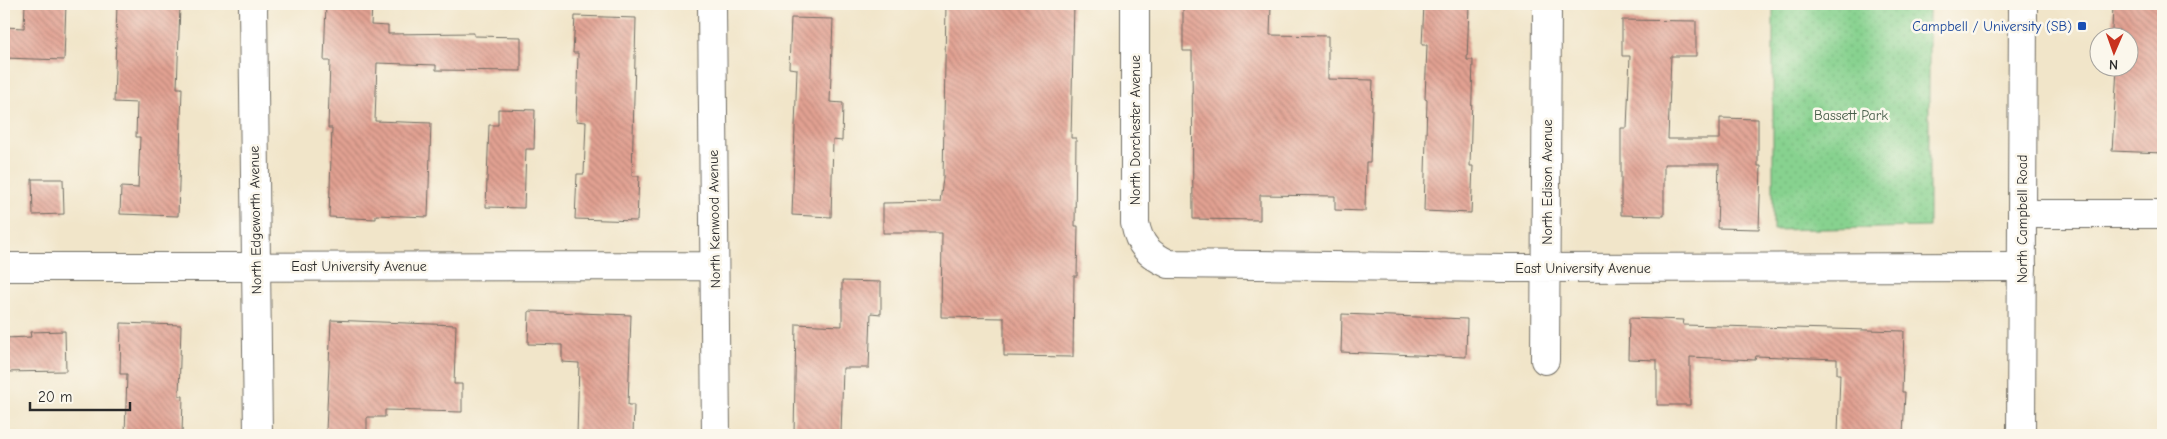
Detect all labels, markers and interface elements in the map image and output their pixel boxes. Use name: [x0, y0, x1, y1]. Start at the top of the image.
place label: Campbell / University (SB): [1912, 18, 2072, 35]
marker: Campbell / University (SB): [2076, 20, 2088, 32]
north arrow: [2090, 28, 2140, 78]
street label: North Dorchester Avenue: [1127, 55, 1144, 205]
text: N: [2109, 56, 2118, 73]
park label: Bassett Park: [1814, 107, 1888, 124]
street label: North Edison Avenue: [1539, 119, 1556, 245]
street label: North Edgeworth Avenue: [246, 146, 265, 294]
street label: North Kenwood Avenue: [705, 150, 724, 288]
street label: North Campbell Road: [2014, 155, 2031, 283]
street label: East University Avenue: [291, 258, 427, 275]
street label: East University Avenue: [1515, 260, 1651, 277]
scale bar: [30, 379, 130, 411]
text: 20 m: [38, 388, 72, 406]

